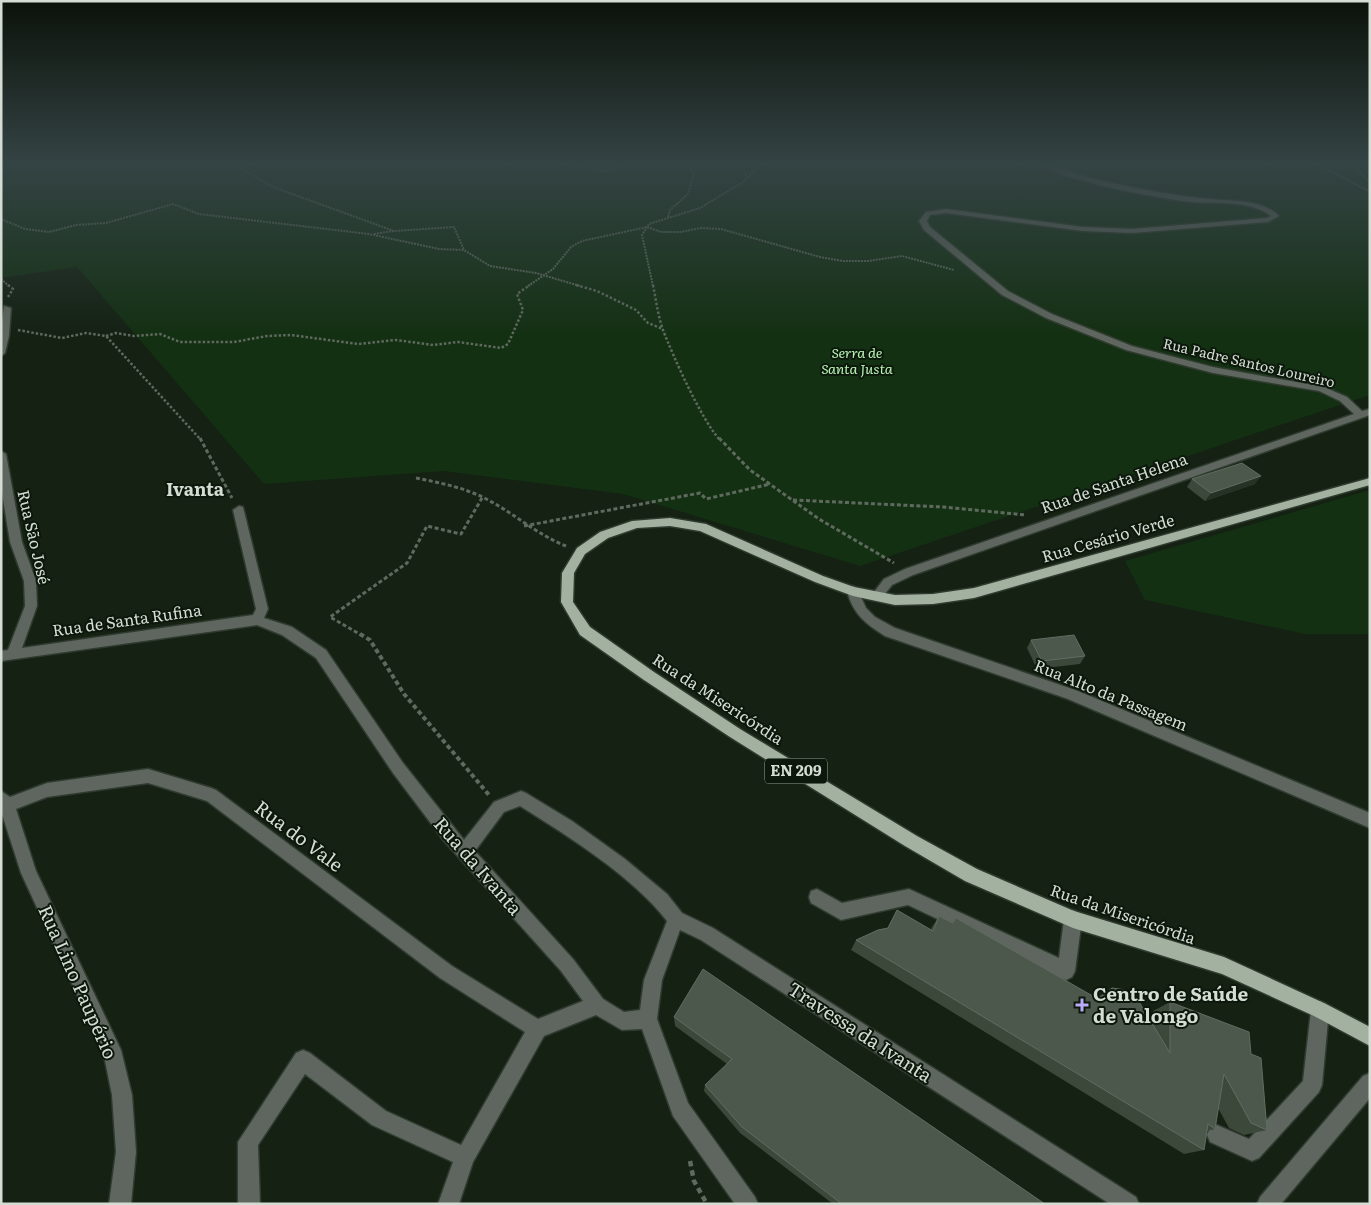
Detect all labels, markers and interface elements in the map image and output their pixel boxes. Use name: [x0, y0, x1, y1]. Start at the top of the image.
street label: Rua Padre Santos Loureiro: [1161, 332, 1337, 392]
park label: Serra de Santa Justa: [821, 342, 893, 378]
street label: Rua de Santa Helena: [1037, 446, 1191, 518]
district label: Ivanta: [166, 475, 225, 502]
street label: Rua São José: [12, 487, 57, 586]
street label: Rua Cesário Verde: [1039, 507, 1177, 567]
street label: Rua de Santa Rufina: [51, 597, 203, 641]
street label: Rua da Misericórdia: [648, 647, 789, 750]
street label: Rua Alto da Passagem: [1031, 652, 1192, 736]
road number: EN 209: [765, 758, 827, 784]
street label: Rua do Vale: [249, 793, 350, 878]
street label: Rua da Ivanta: [428, 810, 530, 921]
street label: Rua da Misericórdia: [1047, 877, 1200, 949]
street label: Rua Lino Paupério: [32, 900, 125, 1063]
street label: Travessa da Ivanta: [783, 974, 939, 1089]
place label: Centro de Saúde de Valongo: [1093, 979, 1249, 1029]
marker: Centro de Saúde de Valongo: [1075, 998, 1089, 1012]

